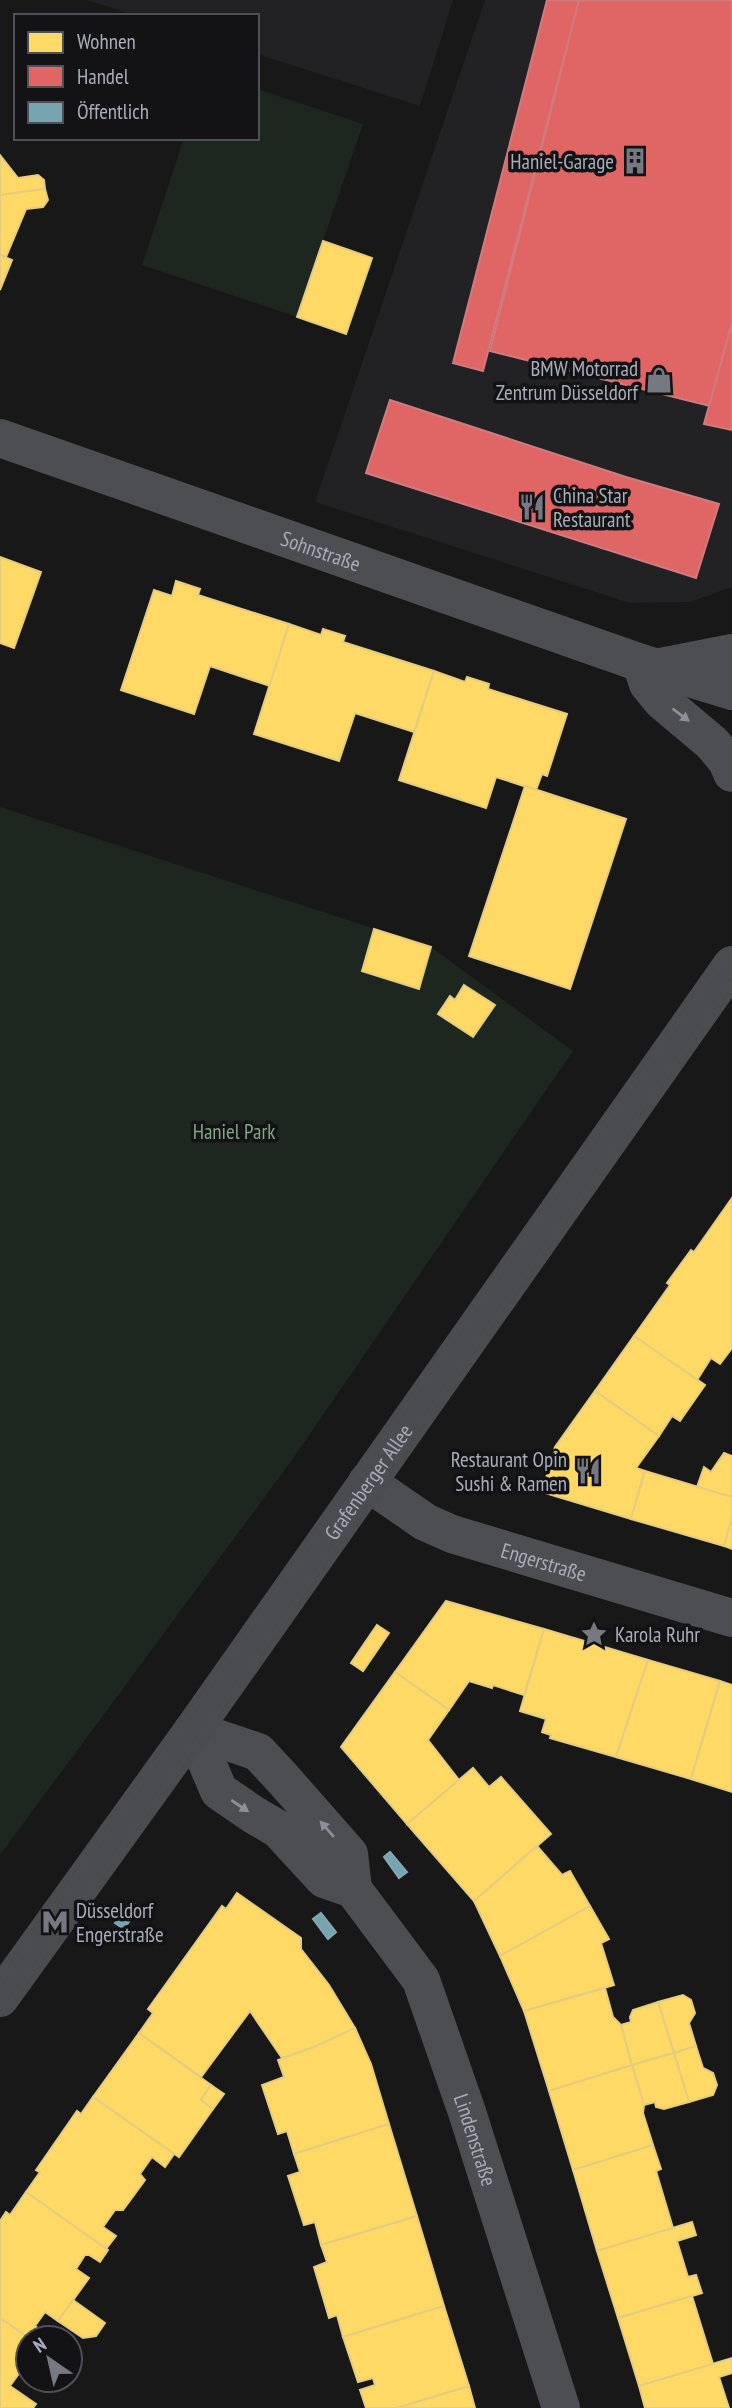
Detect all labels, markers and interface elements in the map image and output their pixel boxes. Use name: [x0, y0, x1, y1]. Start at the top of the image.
legend: [14, 14, 259, 140]
text: Wohnen: [77, 28, 136, 55]
text: Handel: [77, 63, 129, 90]
text: Öffentlich: [77, 98, 149, 125]
building icon: Haniel-Garage: [620, 146, 650, 176]
place label: Haniel-Garage: [510, 148, 614, 175]
place label: BMW Motorrad Zentrum Düsseldorf: [496, 355, 639, 406]
shop icon: BMW Motorrad Zentrum Düsseldorf: [644, 365, 674, 395]
place label: China Star Restaurant: [553, 482, 631, 533]
restaurant icon: China Star Restaurant: [517, 492, 547, 522]
street label: Sohnstraße: [277, 524, 364, 577]
one-way arrow: [671, 708, 689, 723]
park label: Haniel Park: [193, 1118, 275, 1145]
street label: Grafenberger Allee: [318, 1418, 418, 1545]
place label: Restaurant Opin Sushi & Ramen: [451, 1446, 567, 1497]
restaurant icon: Restaurant Opin Sushi & Ramen: [573, 1456, 603, 1486]
street label: Engerstraße: [498, 1536, 590, 1587]
place icon: Karola Ruhr: [579, 1619, 609, 1649]
place label: Karola Ruhr: [615, 1621, 700, 1648]
one-way arrow: [231, 1799, 249, 1813]
one-way arrow: [320, 1821, 335, 1838]
place label: Düsseldorf Engerstraße: [76, 1897, 164, 1948]
metro station icon: Düsseldorf Engerstraße: [40, 1907, 70, 1937]
street label: Lindenstraße: [448, 2090, 503, 2189]
north arrow: [14, 2324, 84, 2394]
text: N: [29, 2332, 50, 2358]

